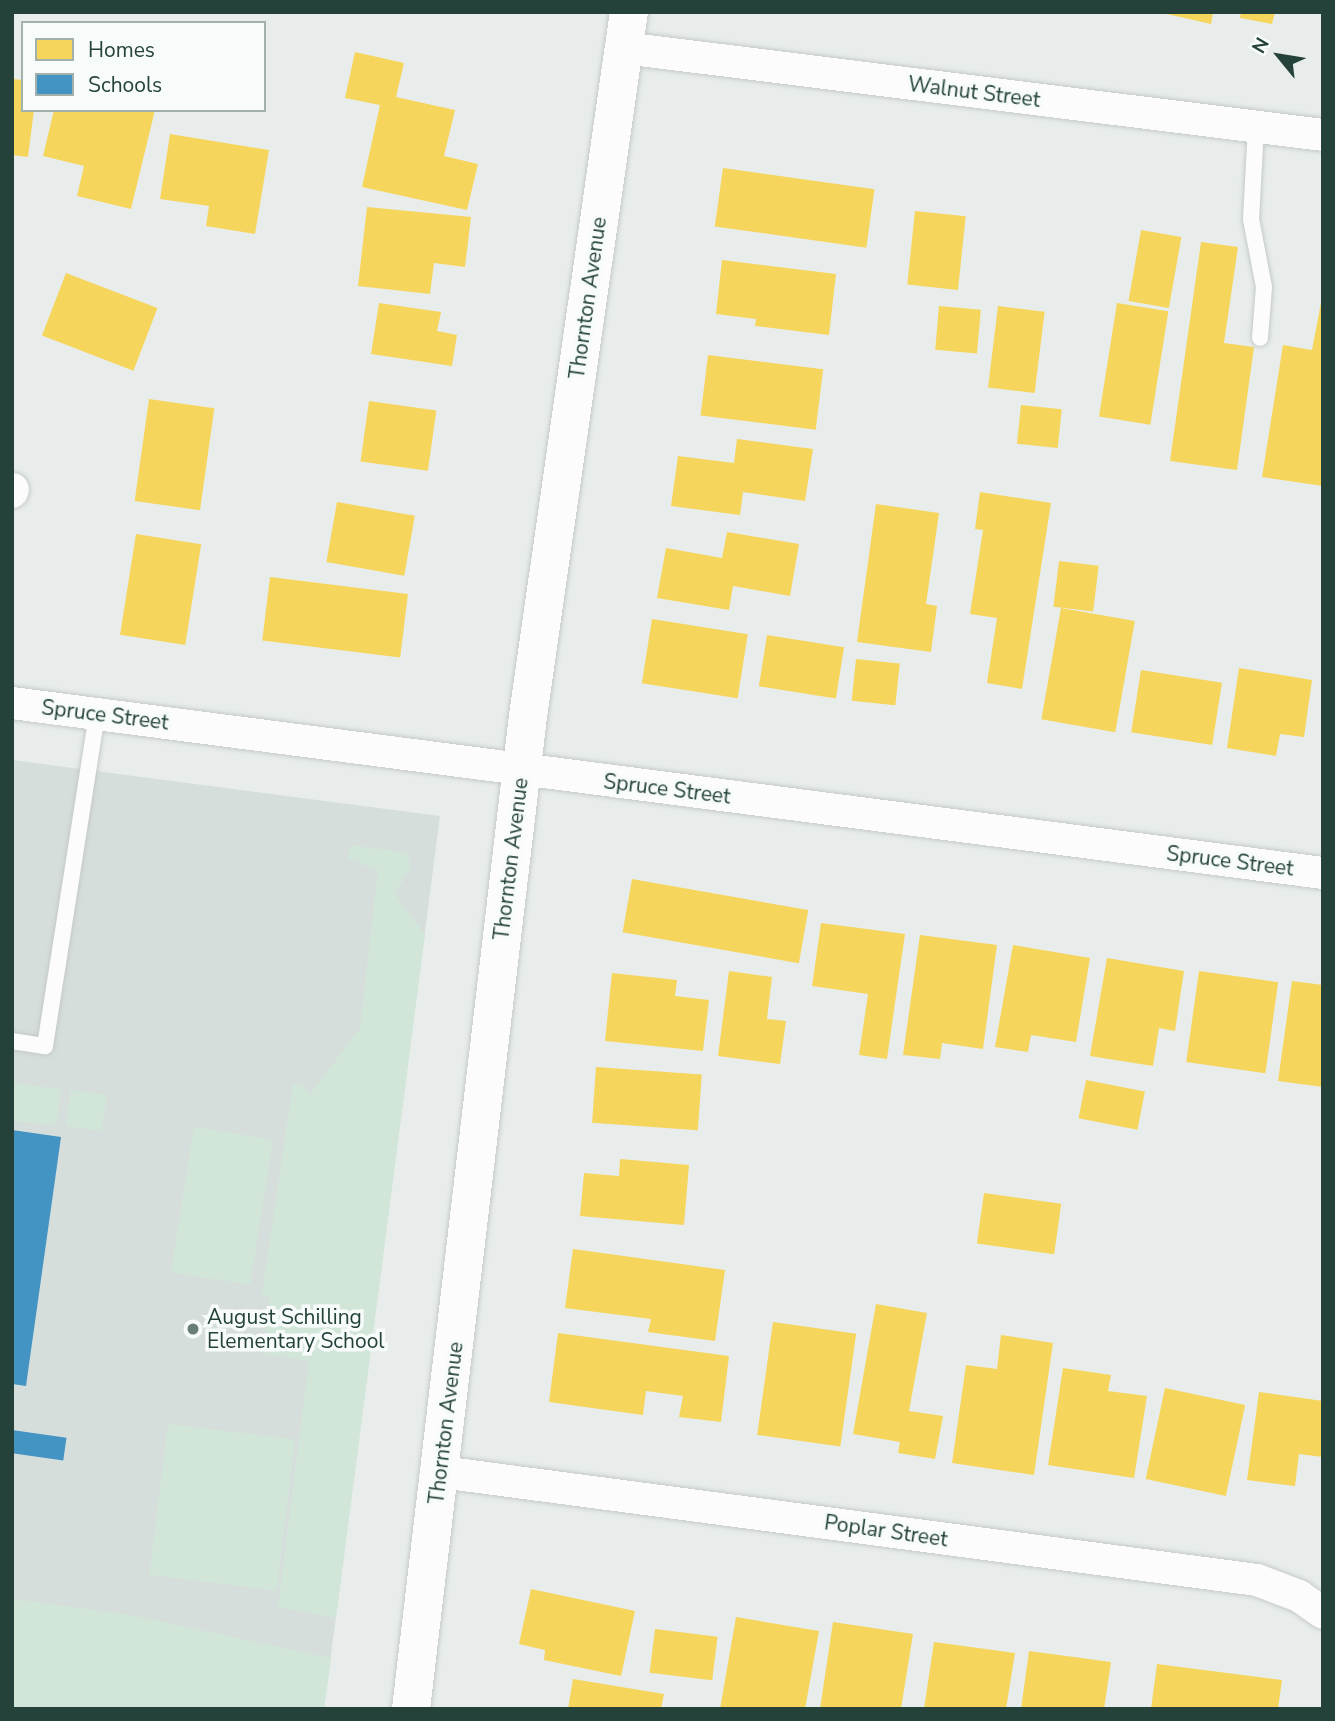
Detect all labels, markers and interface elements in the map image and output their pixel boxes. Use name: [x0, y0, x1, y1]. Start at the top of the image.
legend: [21, 21, 266, 112]
north arrow: [1244, 21, 1314, 91]
text: N: [1246, 33, 1276, 58]
text: Homes: [88, 36, 155, 64]
text: Schools: [88, 71, 162, 99]
street label: Walnut Street: [906, 71, 1042, 113]
street label: Thornton Avenue: [564, 215, 612, 381]
street label: Spruce Street: [40, 695, 170, 735]
street label: Spruce Street: [602, 769, 732, 809]
street label: Thornton Avenue: [489, 776, 533, 942]
street label: Spruce Street: [1165, 841, 1295, 881]
place label: August Schilling Elementary School: [207, 1304, 385, 1354]
marker: August Schilling Elementary School: [185, 1321, 201, 1337]
street label: Thornton Avenue: [424, 1340, 468, 1506]
street label: Poplar Street: [823, 1510, 949, 1552]

